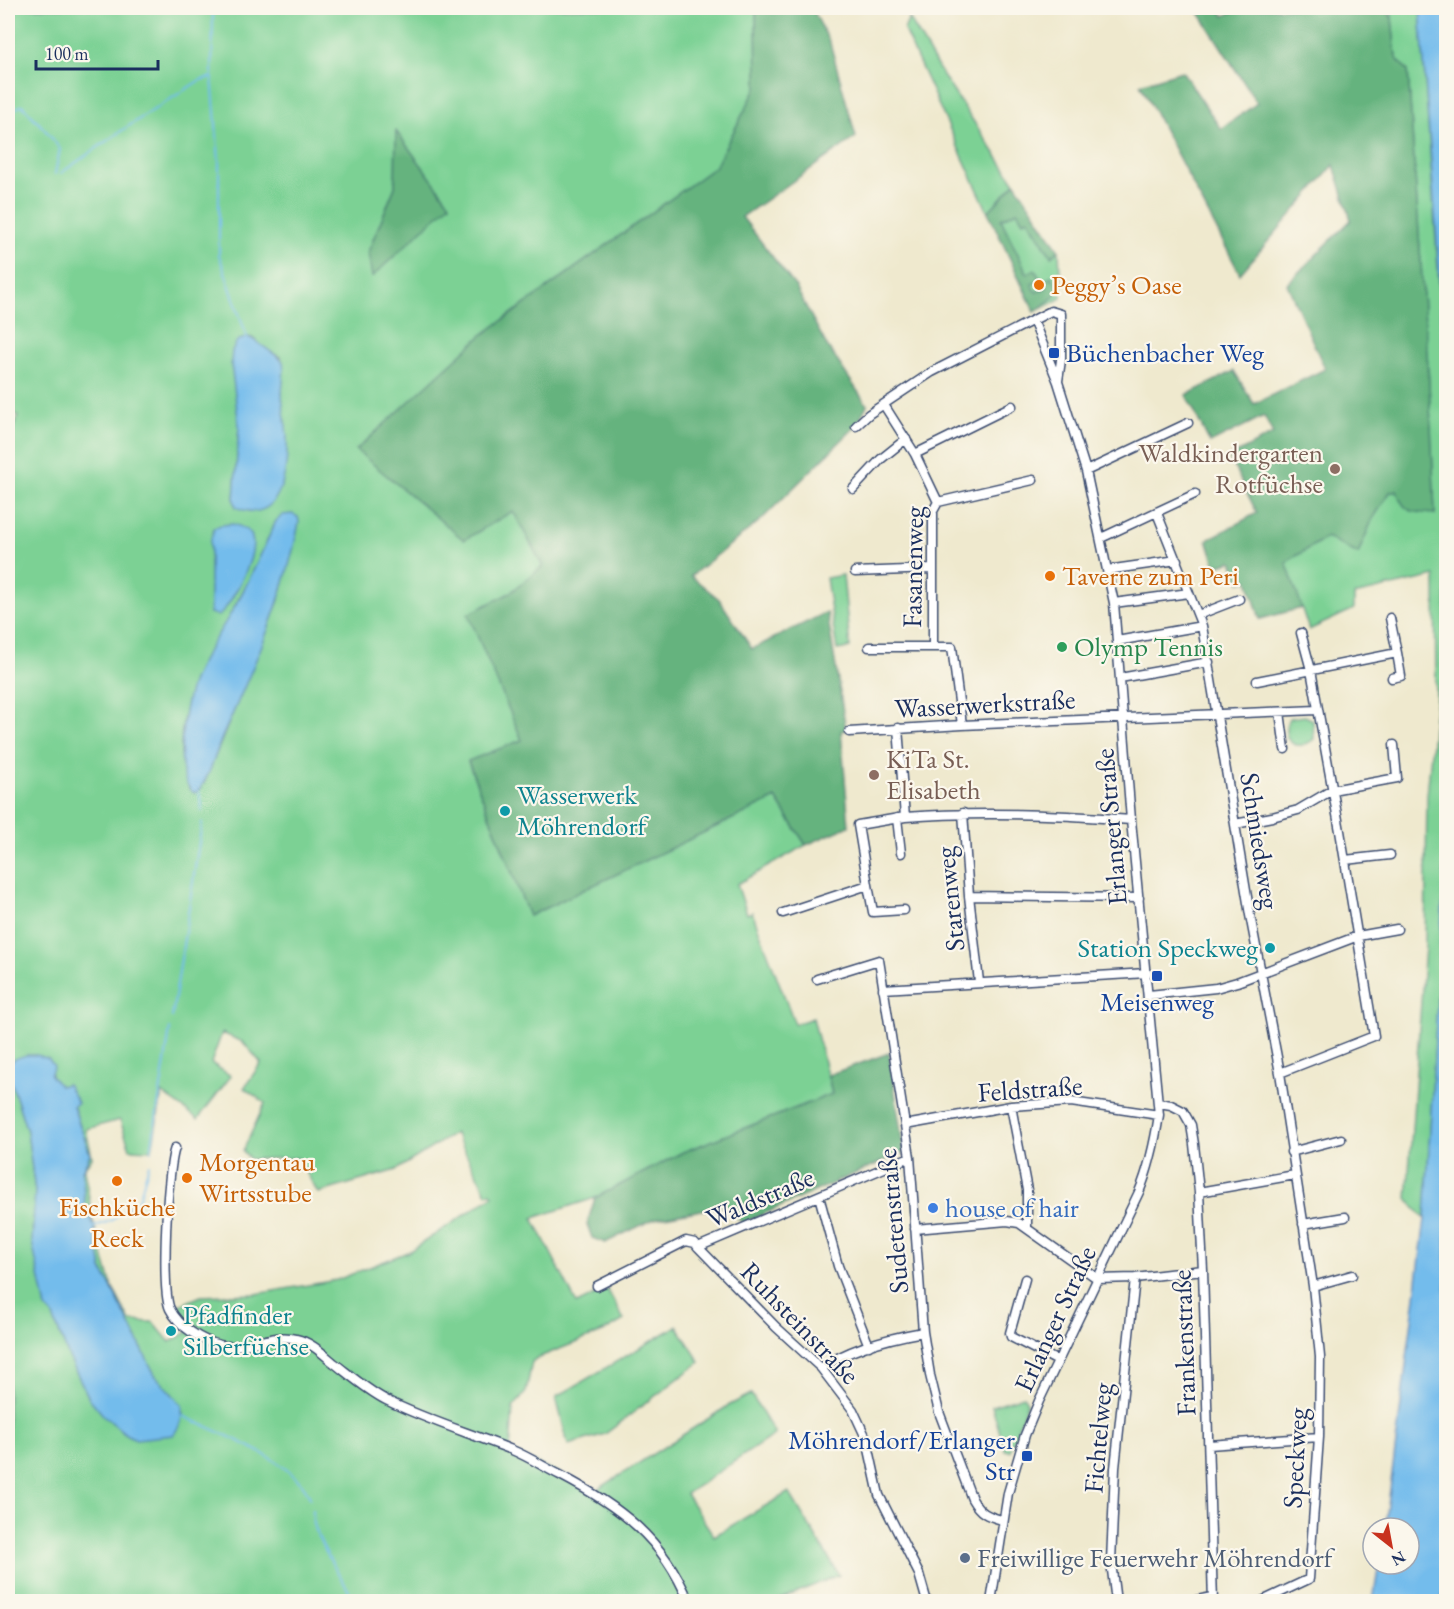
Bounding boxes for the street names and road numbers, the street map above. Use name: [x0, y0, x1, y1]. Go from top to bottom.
street label: Fasanenweg: [894, 506, 931, 628]
street label: Wasserwerkstraße: [894, 681, 1076, 726]
street label: Erlanger Straße: [1086, 747, 1135, 907]
street label: Schmiedsweg: [1232, 770, 1289, 912]
street label: Starenweg: [927, 845, 972, 953]
street label: Feldstraße: [976, 1067, 1083, 1110]
street label: Sudetenstraße: [869, 1147, 916, 1295]
street label: Waldstraße: [700, 1159, 819, 1236]
street label: Erlanger Straße: [1005, 1240, 1104, 1398]
street label: Ruhsteinstraße: [733, 1254, 868, 1391]
street label: Frankenstraße: [1163, 1269, 1204, 1417]
street label: Fichtelweg: [1075, 1381, 1120, 1495]
street label: Speckweg: [1274, 1407, 1315, 1509]

